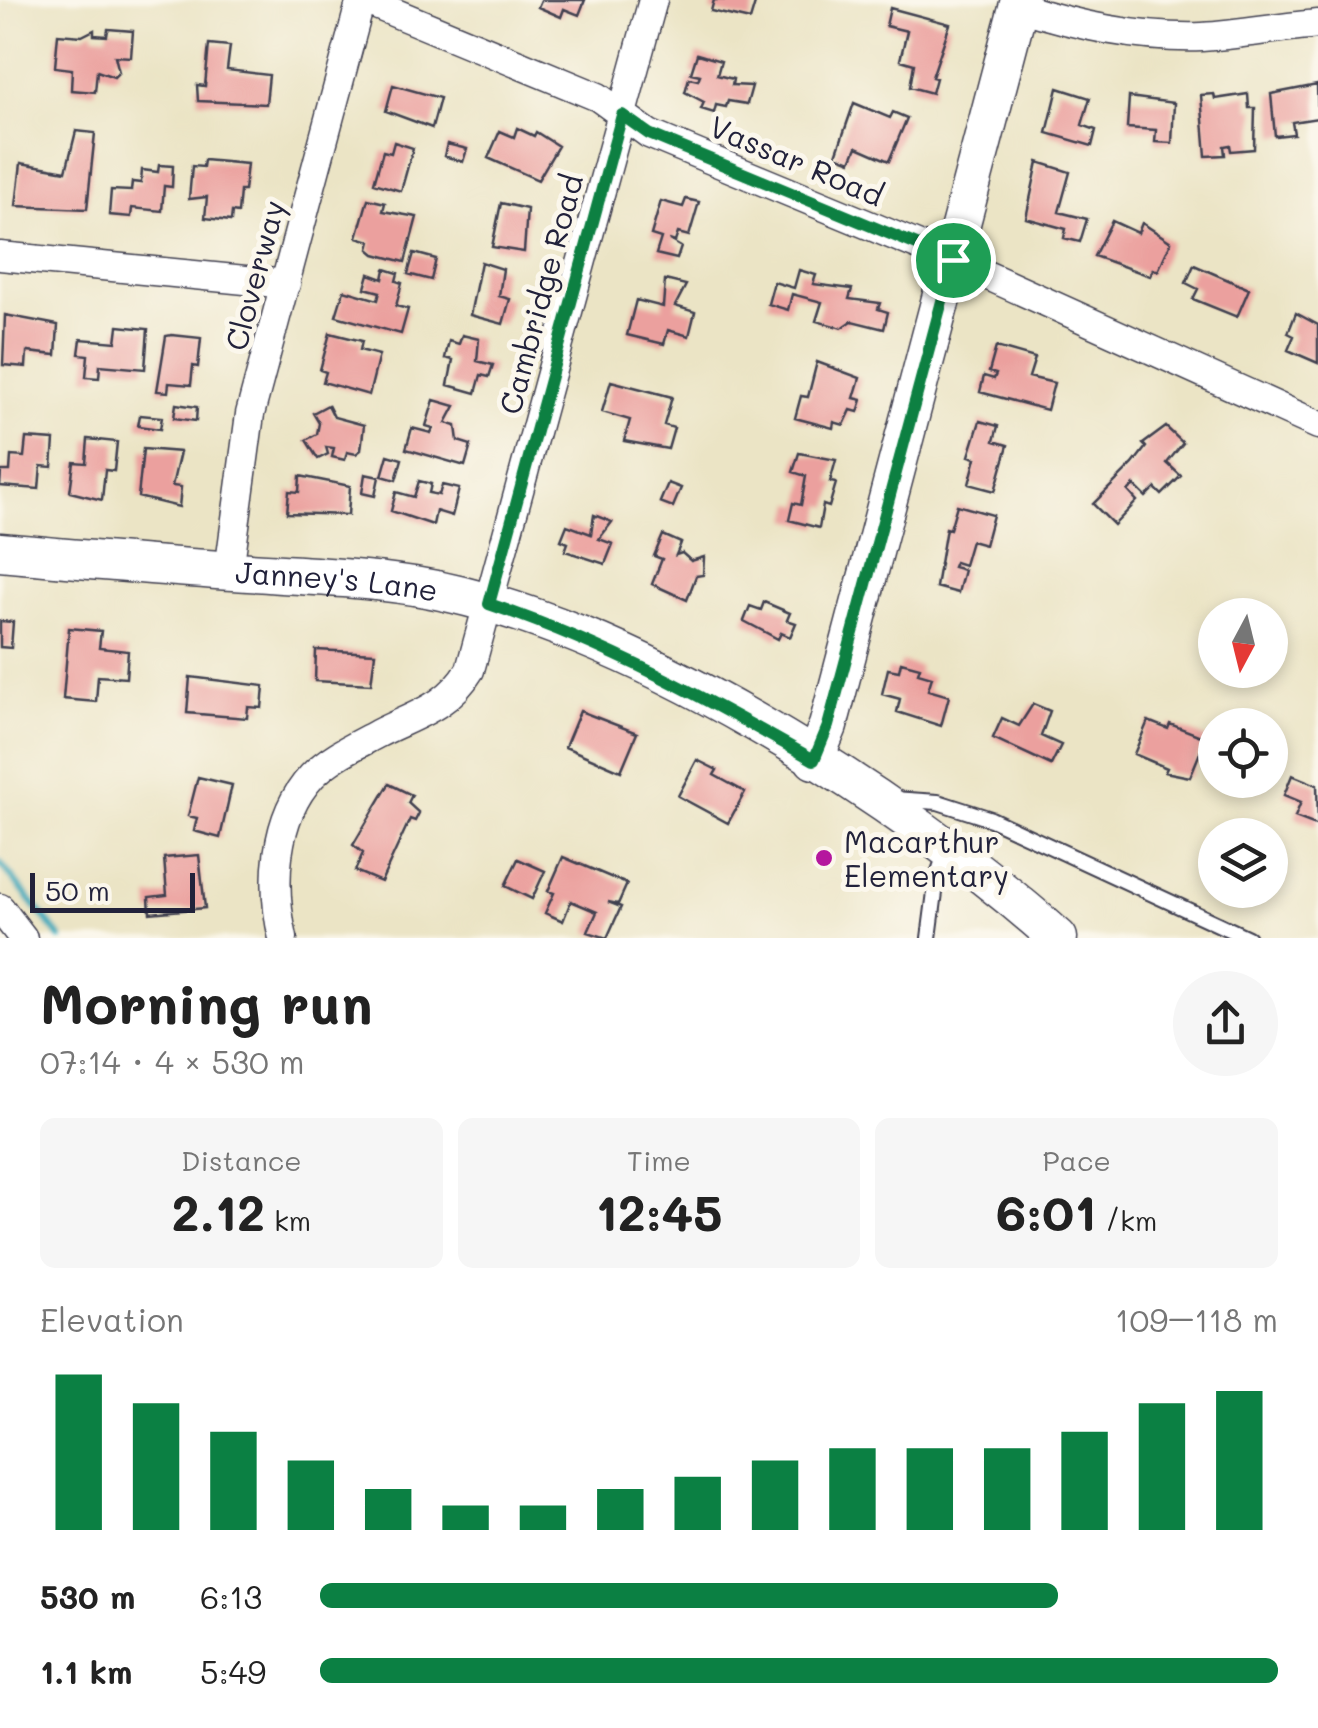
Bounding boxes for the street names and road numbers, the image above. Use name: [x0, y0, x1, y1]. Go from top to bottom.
street label: Vassar Road: [704, 105, 890, 215]
street label: Cambridge Road: [489, 170, 591, 418]
street label: Cloverway: [215, 196, 293, 354]
street label: Janney's Lane: [234, 551, 441, 610]

